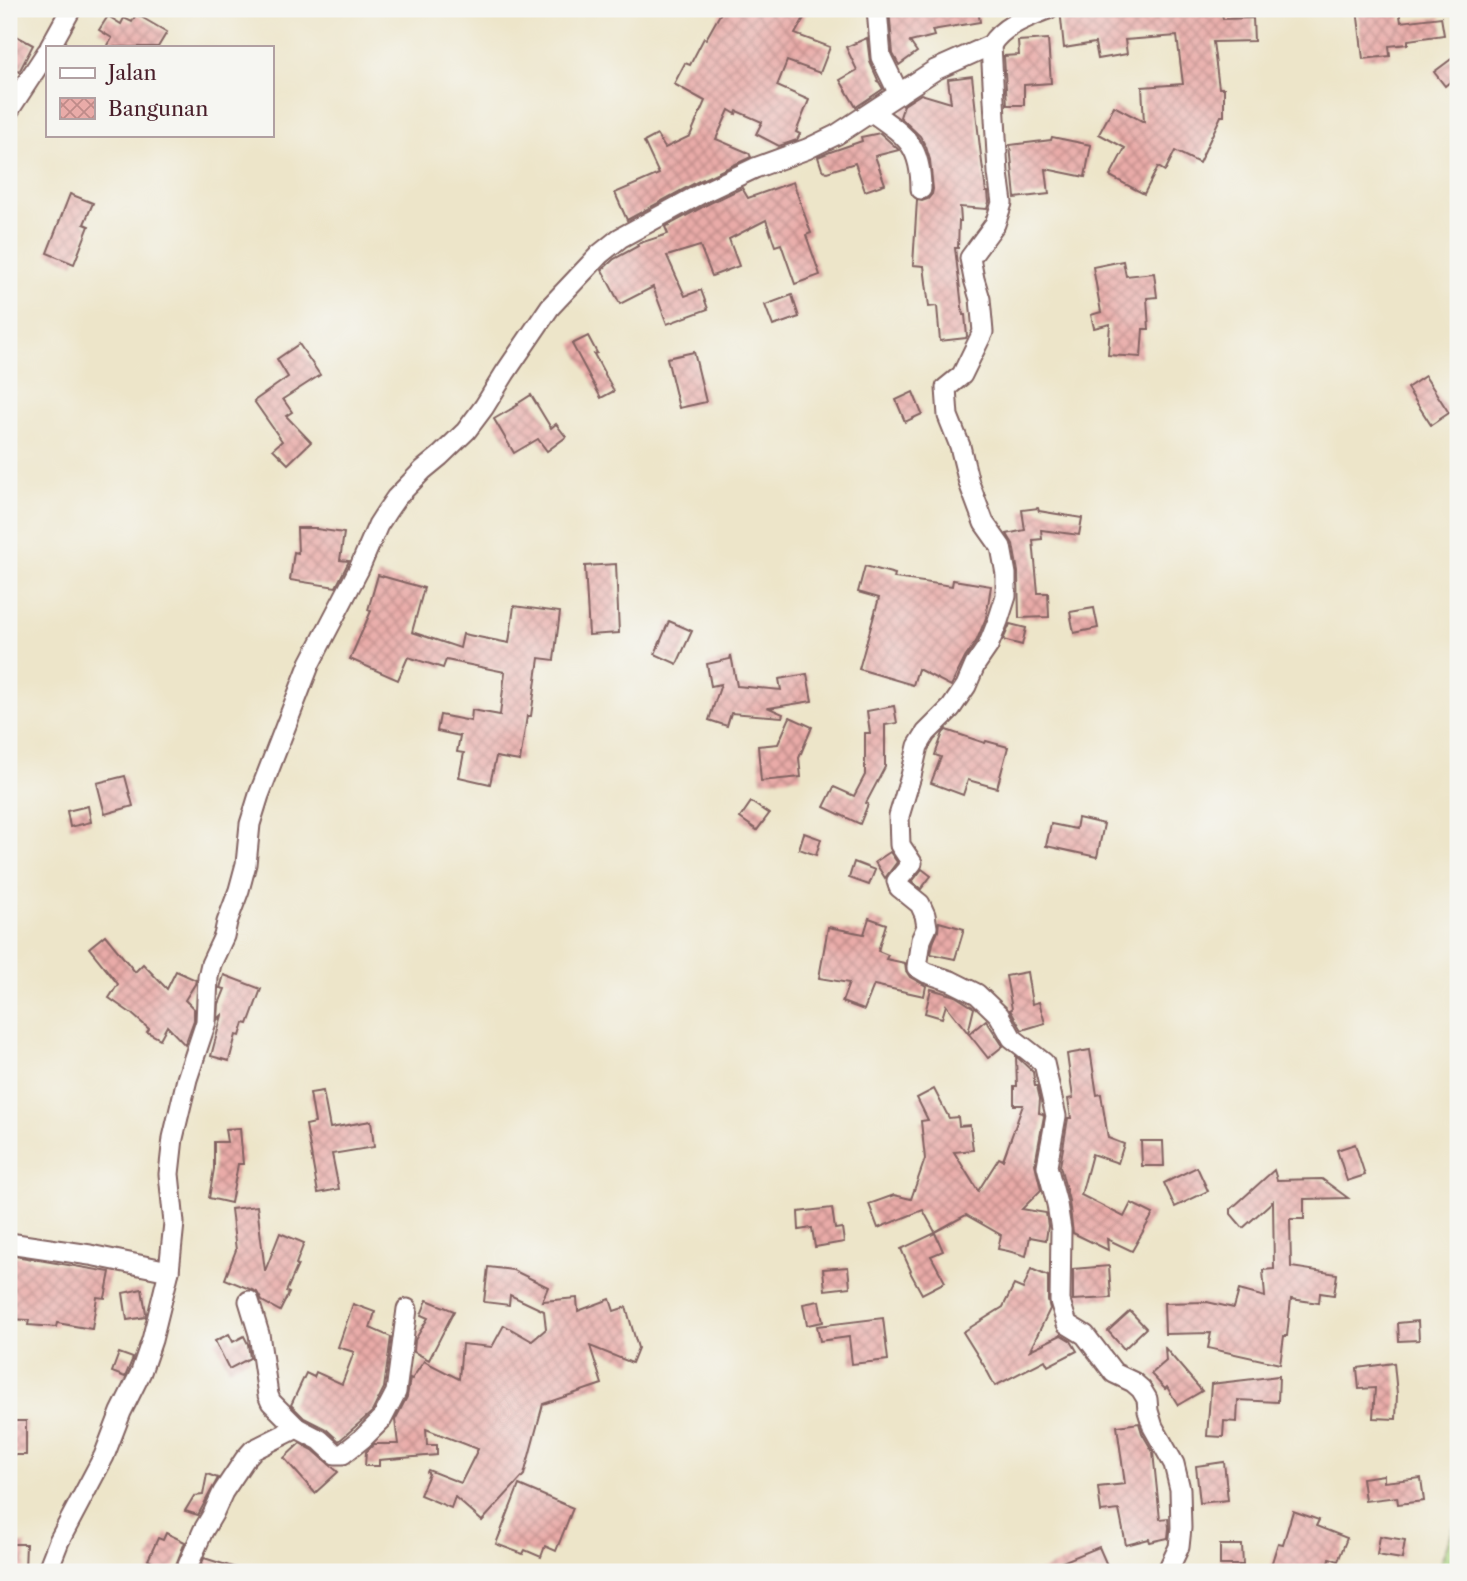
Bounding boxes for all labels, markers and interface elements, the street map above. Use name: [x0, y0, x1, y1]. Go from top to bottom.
legend: [46, 46, 273, 136]
text: Jalan: [105, 60, 157, 85]
text: Bangunan: [108, 96, 208, 121]

